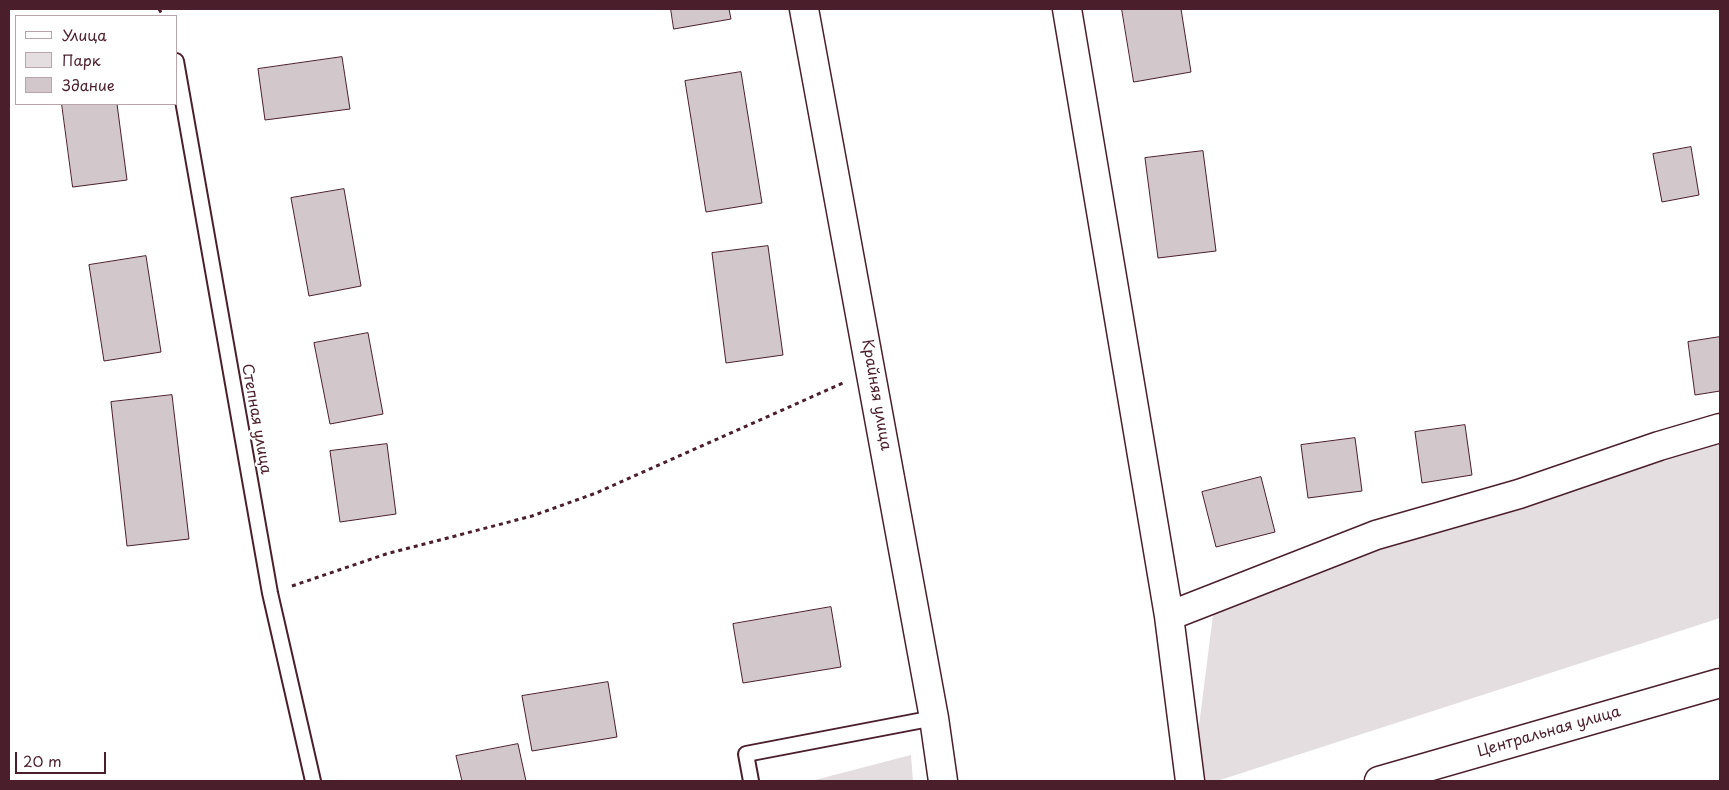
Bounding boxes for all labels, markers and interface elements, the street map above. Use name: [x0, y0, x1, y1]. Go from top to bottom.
legend: [15, 15, 178, 105]
text: Улица: [62, 23, 107, 46]
text: Парк: [62, 48, 101, 71]
text: Здание: [62, 73, 115, 96]
street label: Крайняя улица: [857, 338, 895, 452]
street label: Степная улица: [237, 362, 275, 476]
street label: Центральная улица: [1475, 703, 1623, 761]
scale bar: [18, 742, 109, 774]
text: 20 m: [23, 749, 62, 772]

